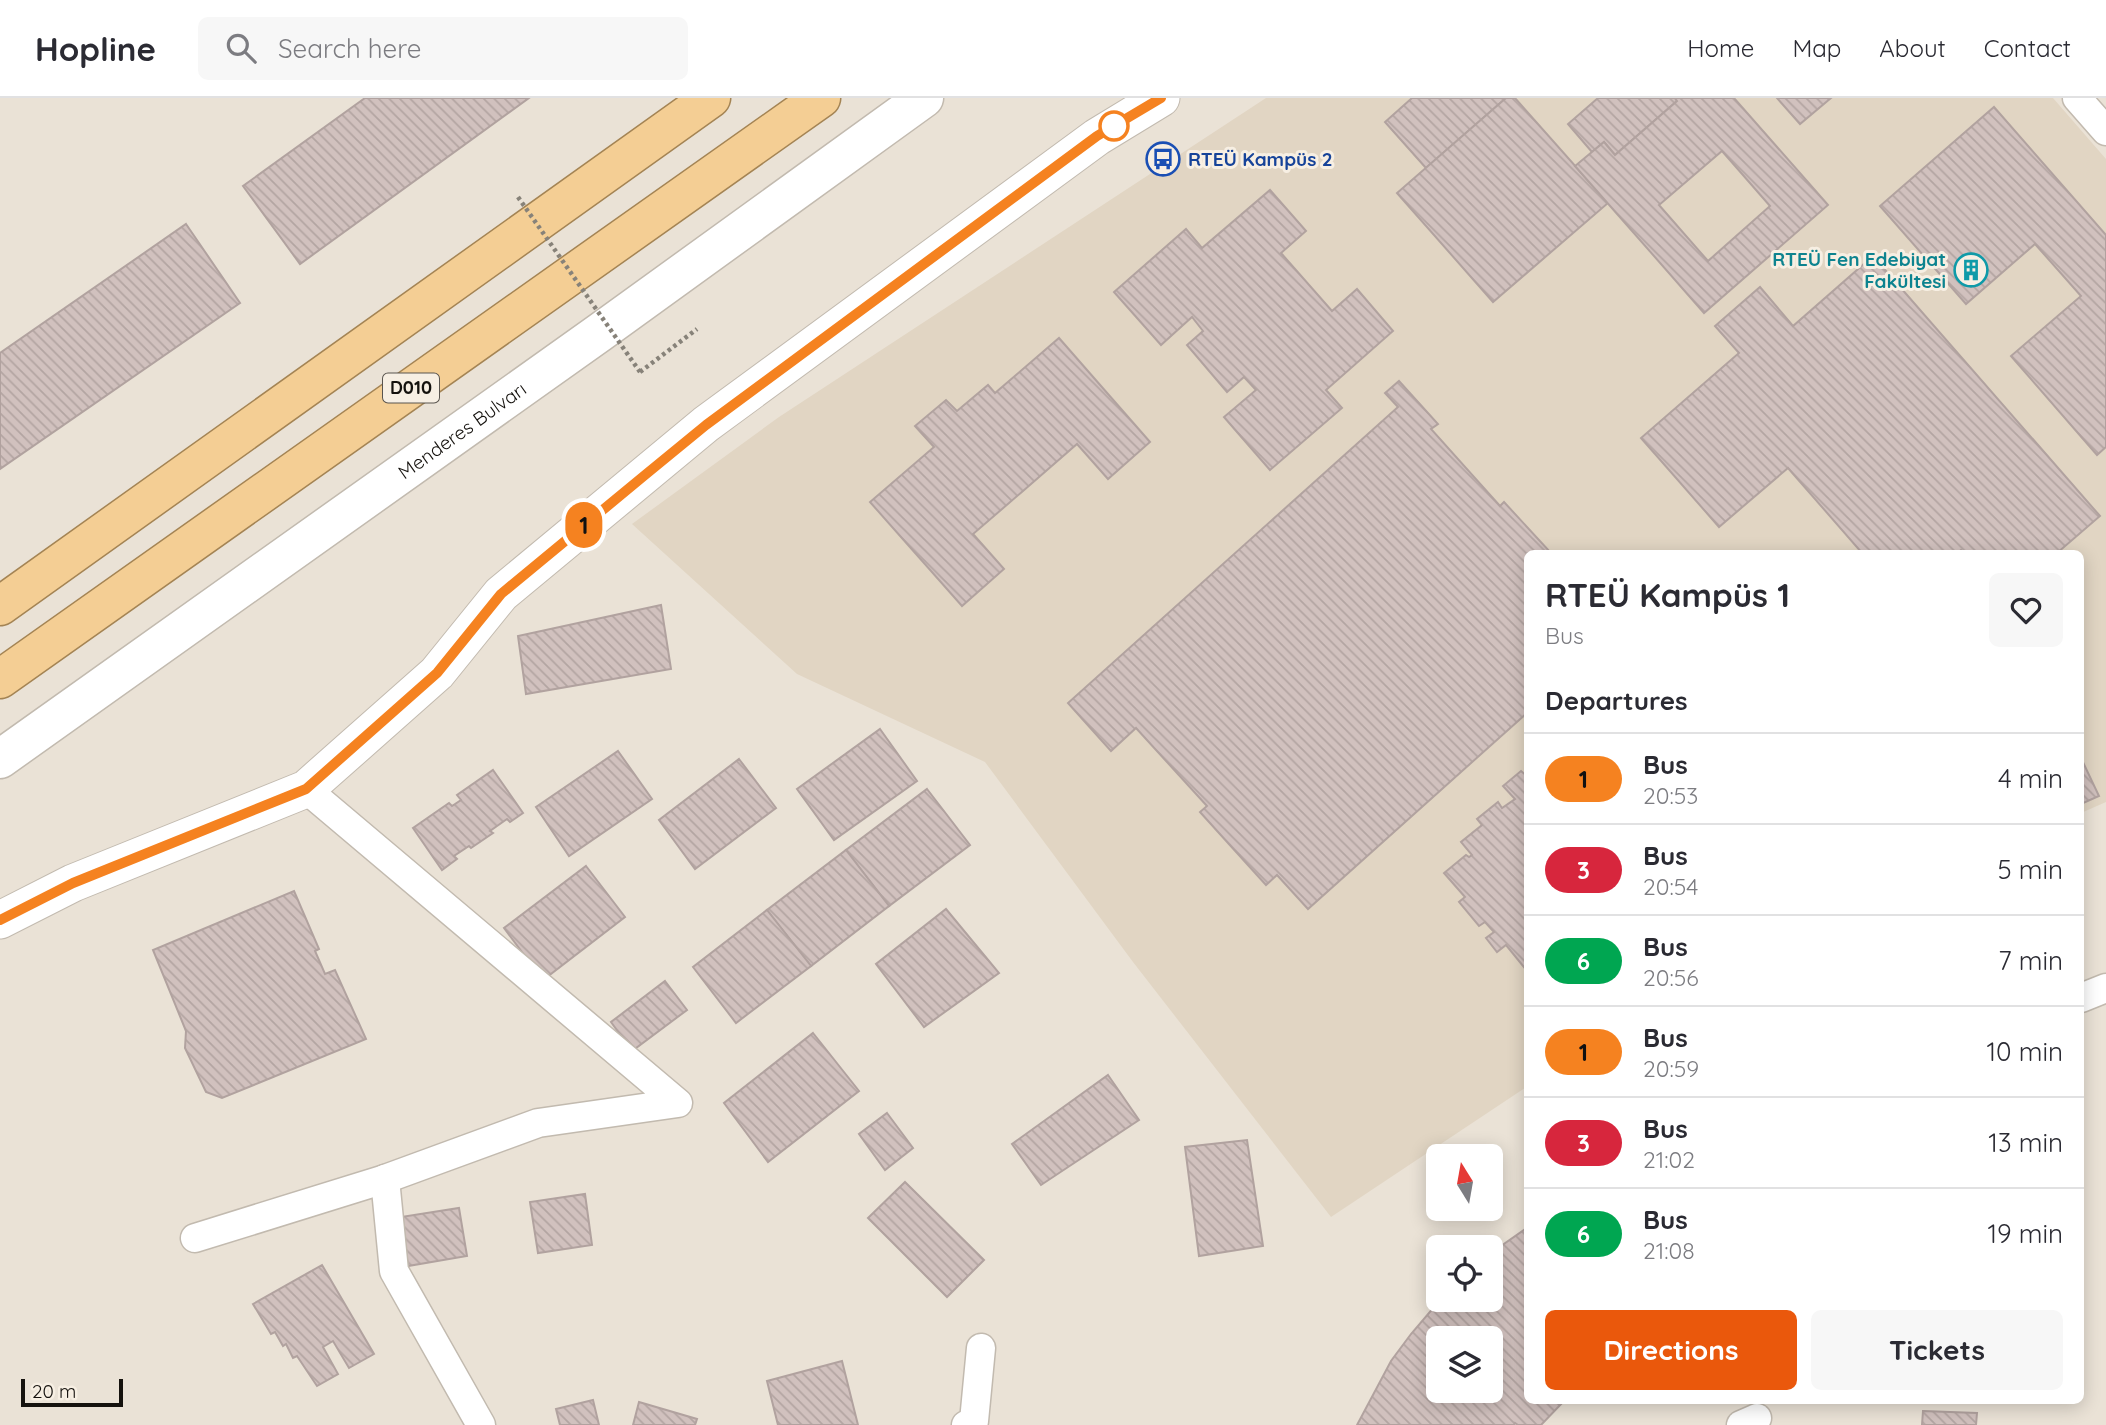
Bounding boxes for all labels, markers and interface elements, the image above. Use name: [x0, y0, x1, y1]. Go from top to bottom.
search box: [198, 17, 688, 80]
text: Hopline: [35, 28, 156, 69]
icon: search: [222, 29, 260, 67]
text: Search here: [278, 32, 421, 65]
text: Home: [1687, 33, 1754, 63]
text: Map: [1792, 33, 1841, 63]
text: About: [1879, 33, 1946, 63]
text: Contact: [1984, 33, 2071, 63]
unlabelled marker: [1099, 111, 1129, 141]
bus stop icon: RTEÜ Kampüs 2: [1144, 140, 1182, 178]
place label: RTEÜ Kampüs 2: [1188, 147, 1333, 171]
place label: RTEÜ Fen Edebiyat Fakültesi: [1772, 247, 1946, 293]
building icon: RTEÜ Fen Edebiyat Fakültesi: [1952, 251, 1990, 289]
road number: D010: [383, 374, 439, 402]
street label: Menderes Bulvarı: [393, 377, 531, 484]
line badge: 1: [561, 502, 607, 548]
text: 1: [579, 510, 589, 540]
button: heart: [1989, 573, 2063, 647]
text: RTEÜ Kampüs 1: [1545, 574, 1790, 615]
text: Bus: [1545, 621, 1584, 650]
text: Departures: [1545, 684, 1688, 717]
text: Bus: [1643, 748, 1688, 781]
text: 4 min: [1998, 762, 2063, 795]
text: 1: [1579, 764, 1588, 794]
text: 20:53: [1643, 781, 1698, 810]
text: Bus: [1643, 839, 1688, 872]
text: 5 min: [1997, 853, 2063, 886]
text: 3: [1577, 855, 1590, 885]
text: 20:54: [1643, 872, 1698, 901]
text: Bus: [1643, 930, 1688, 963]
text: 7 min: [1998, 944, 2063, 977]
text: 6: [1577, 946, 1590, 976]
text: 20:56: [1643, 963, 1699, 992]
text: Bus: [1643, 1021, 1688, 1054]
text: 10 min: [1987, 1035, 2063, 1068]
text: 1: [1579, 1037, 1588, 1067]
text: 20:59: [1643, 1054, 1699, 1083]
text: Bus: [1643, 1112, 1688, 1145]
text: 13 min: [1988, 1126, 2063, 1159]
text: 3: [1577, 1128, 1590, 1158]
north arrow: [1426, 1144, 1503, 1222]
map controls: [1426, 1144, 1503, 1403]
text: 21:02: [1643, 1145, 1695, 1174]
text: Bus: [1643, 1203, 1688, 1236]
text: 19 min: [1987, 1217, 2063, 1250]
text: 6: [1577, 1219, 1590, 1249]
button: locate: [1426, 1235, 1503, 1312]
text: 21:08: [1643, 1236, 1695, 1265]
button: Directions: [1545, 1310, 1797, 1390]
button: Tickets: [1811, 1310, 2063, 1390]
button: layers: [1426, 1326, 1503, 1403]
scale bar: [21, 1376, 122, 1408]
text: 20 m: [32, 1379, 76, 1403]

